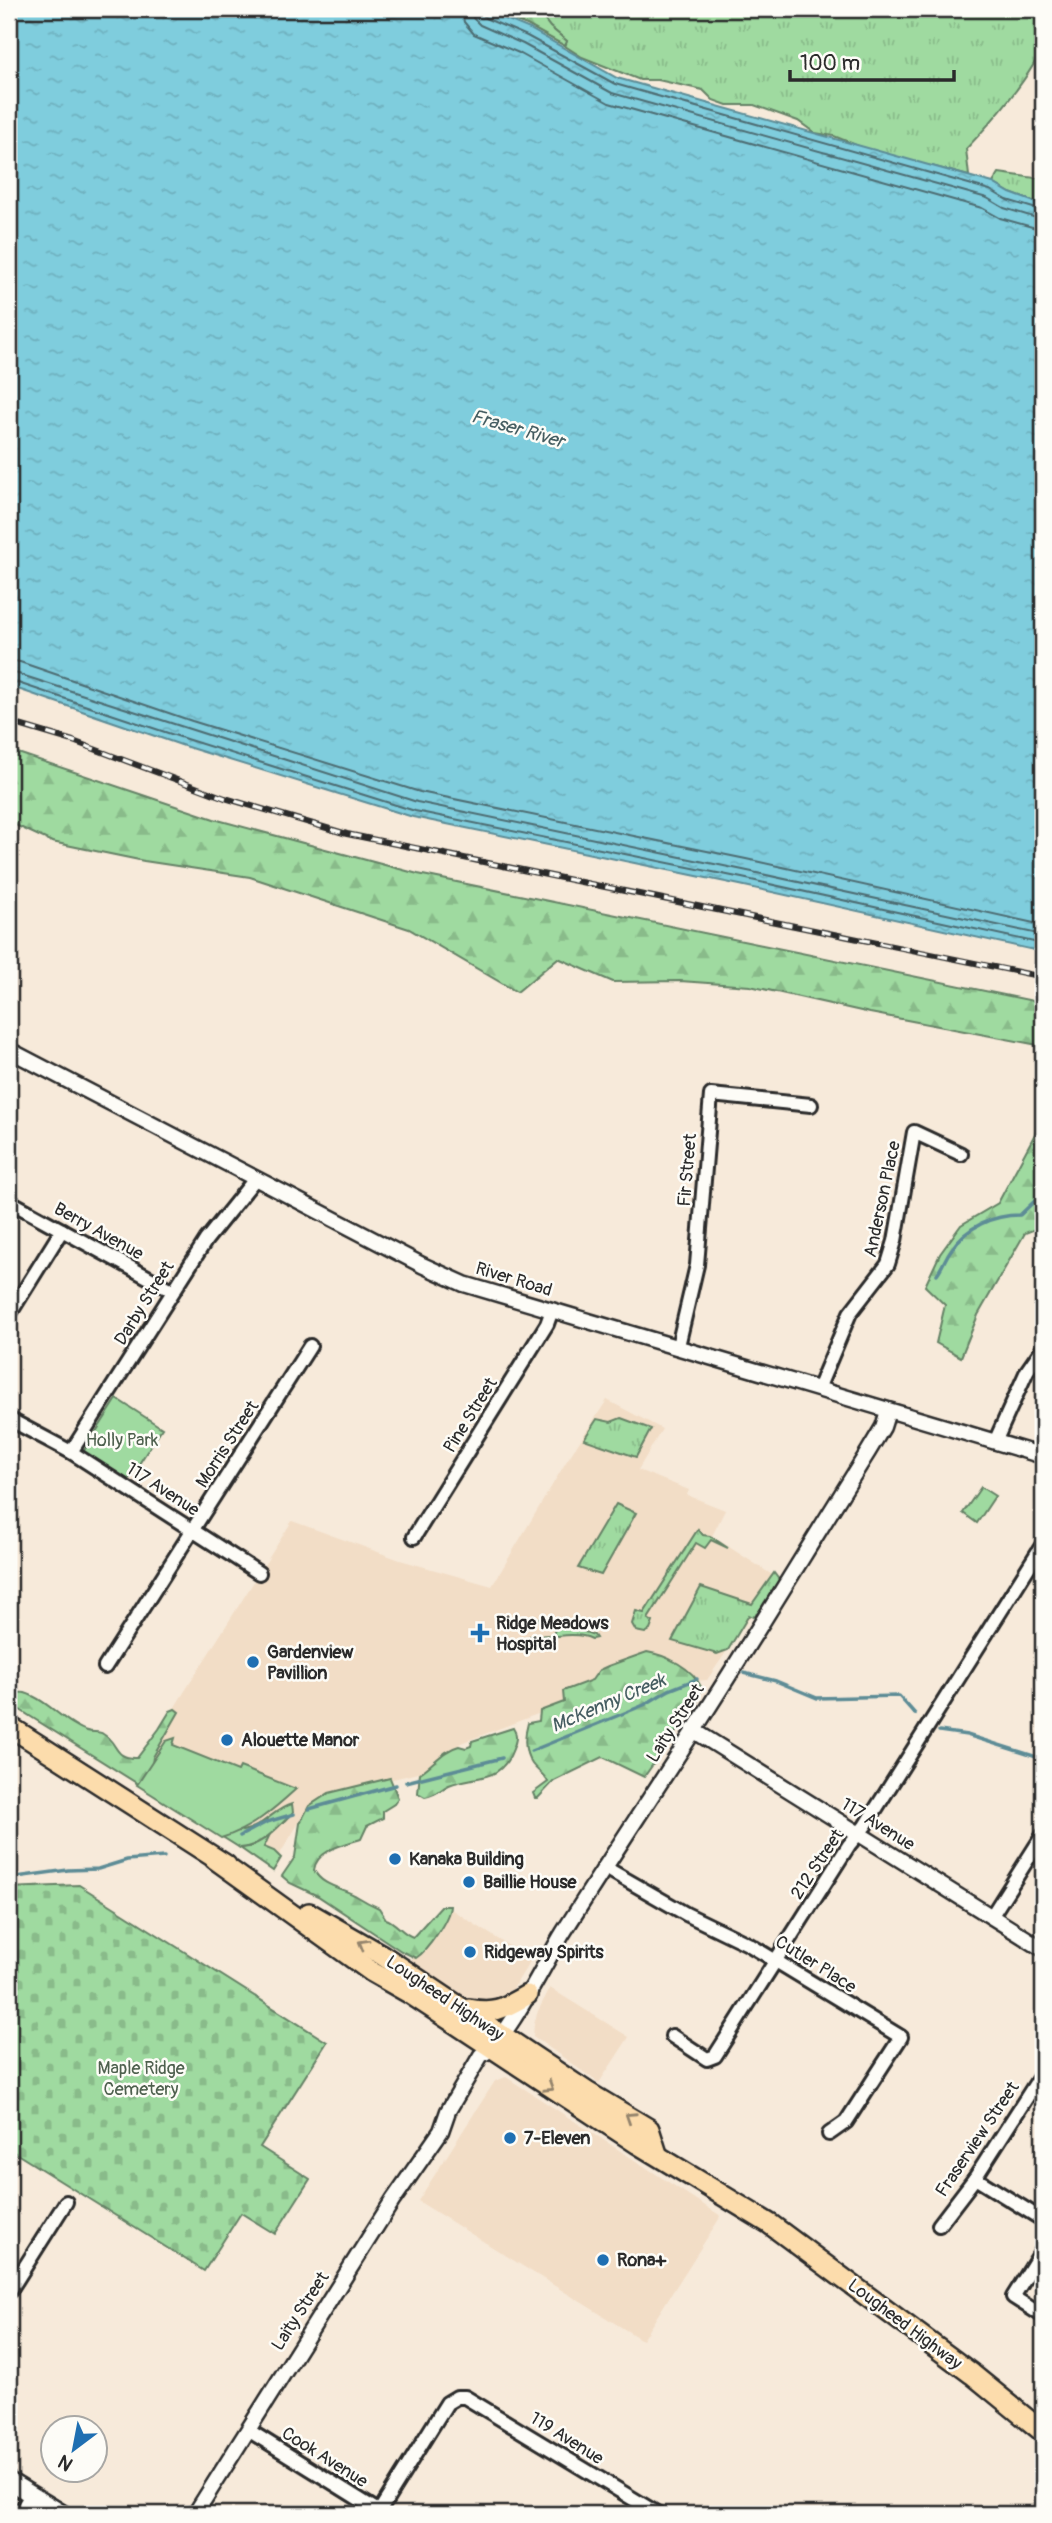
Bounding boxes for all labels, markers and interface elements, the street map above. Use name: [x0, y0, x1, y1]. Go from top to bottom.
scale bar: [790, 38, 954, 82]
text: 100 m: [800, 50, 860, 77]
water label: Fraser River: [469, 404, 569, 454]
street label: Fir Street: [673, 1132, 702, 1208]
street label: Anderson Place: [859, 1139, 906, 1259]
street label: Berry Avenue: [50, 1197, 148, 1266]
street label: Darby Street: [109, 1256, 180, 1350]
street label: River Road: [473, 1257, 555, 1302]
street label: Pine Street: [438, 1373, 503, 1457]
street label: Morris Street: [191, 1396, 265, 1492]
park label: Holly Park: [86, 1429, 159, 1452]
street label: 117 Avenue: [122, 1457, 204, 1522]
place label: Ridge Meadows Hospital: [496, 1612, 609, 1656]
marker: Ridge Meadows Hospital: [470, 1623, 490, 1643]
place label: Gardenview Pavillion: [267, 1641, 354, 1685]
marker: Gardenview Pavillion: [245, 1654, 261, 1670]
water label: McKenny Creek: [548, 1667, 671, 1738]
street label: Laity Street: [641, 1679, 710, 1767]
place label: Alouette Manor: [241, 1729, 360, 1752]
marker: Alouette Manor: [219, 1732, 235, 1748]
street label: 117 Avenue: [837, 1793, 919, 1856]
street label: 212 Street: [786, 1824, 850, 1904]
place label: Kanaka Building: [409, 1848, 524, 1871]
marker: Kanaka Building: [387, 1851, 403, 1867]
place label: Baillie House: [483, 1871, 577, 1894]
marker: Baillie House: [461, 1874, 477, 1890]
street label: Cutler Place: [771, 1930, 861, 1998]
one-way arrow: [357, 1939, 370, 1952]
place label: Ridgeway Spirits: [484, 1941, 604, 1964]
marker: Ridgeway Spirits: [462, 1944, 478, 1960]
street label: Lougheed Highway: [381, 1950, 508, 2047]
park label: Maple Ridge Cemetery: [97, 2057, 185, 2101]
street label: Fraserview Street: [930, 2077, 1025, 2201]
one-way arrow: [541, 2078, 554, 2091]
one-way arrow: [625, 2112, 638, 2125]
place label: 7-Eleven: [524, 2127, 591, 2150]
marker: 7-Eleven: [502, 2130, 518, 2146]
place label: Rona+: [617, 2249, 667, 2272]
marker: Rona+: [595, 2252, 611, 2268]
street label: Laity Street: [266, 2267, 335, 2355]
street label: Lougheed Highway: [843, 2274, 967, 2375]
street label: 119 Avenue: [526, 2407, 608, 2470]
north arrow: [38, 2414, 108, 2484]
street label: Cook Avenue: [277, 2422, 372, 2493]
text: N: [54, 2449, 77, 2476]

